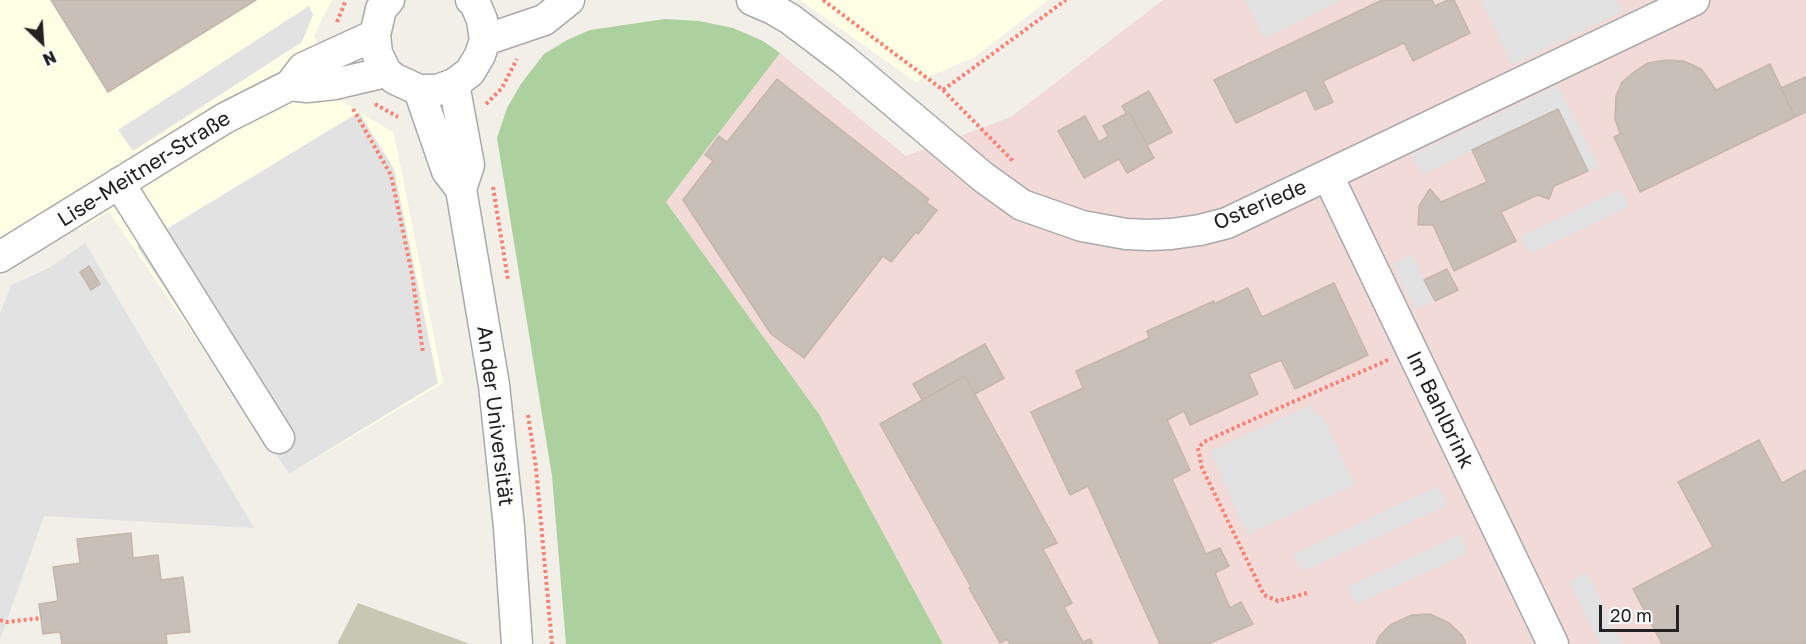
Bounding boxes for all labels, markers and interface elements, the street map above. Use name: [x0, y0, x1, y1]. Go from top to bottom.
north arrow: [12, 12, 72, 72]
text: N: [40, 47, 59, 70]
street label: Lise-Meitner-Straße: [53, 106, 235, 232]
street label: Osteriede: [1210, 174, 1310, 236]
street label: An der Universität: [471, 324, 519, 508]
street label: Im Bahlbrink: [1401, 347, 1479, 473]
scale bar: [1602, 593, 1682, 631]
text: 20 m: [1610, 604, 1652, 626]

